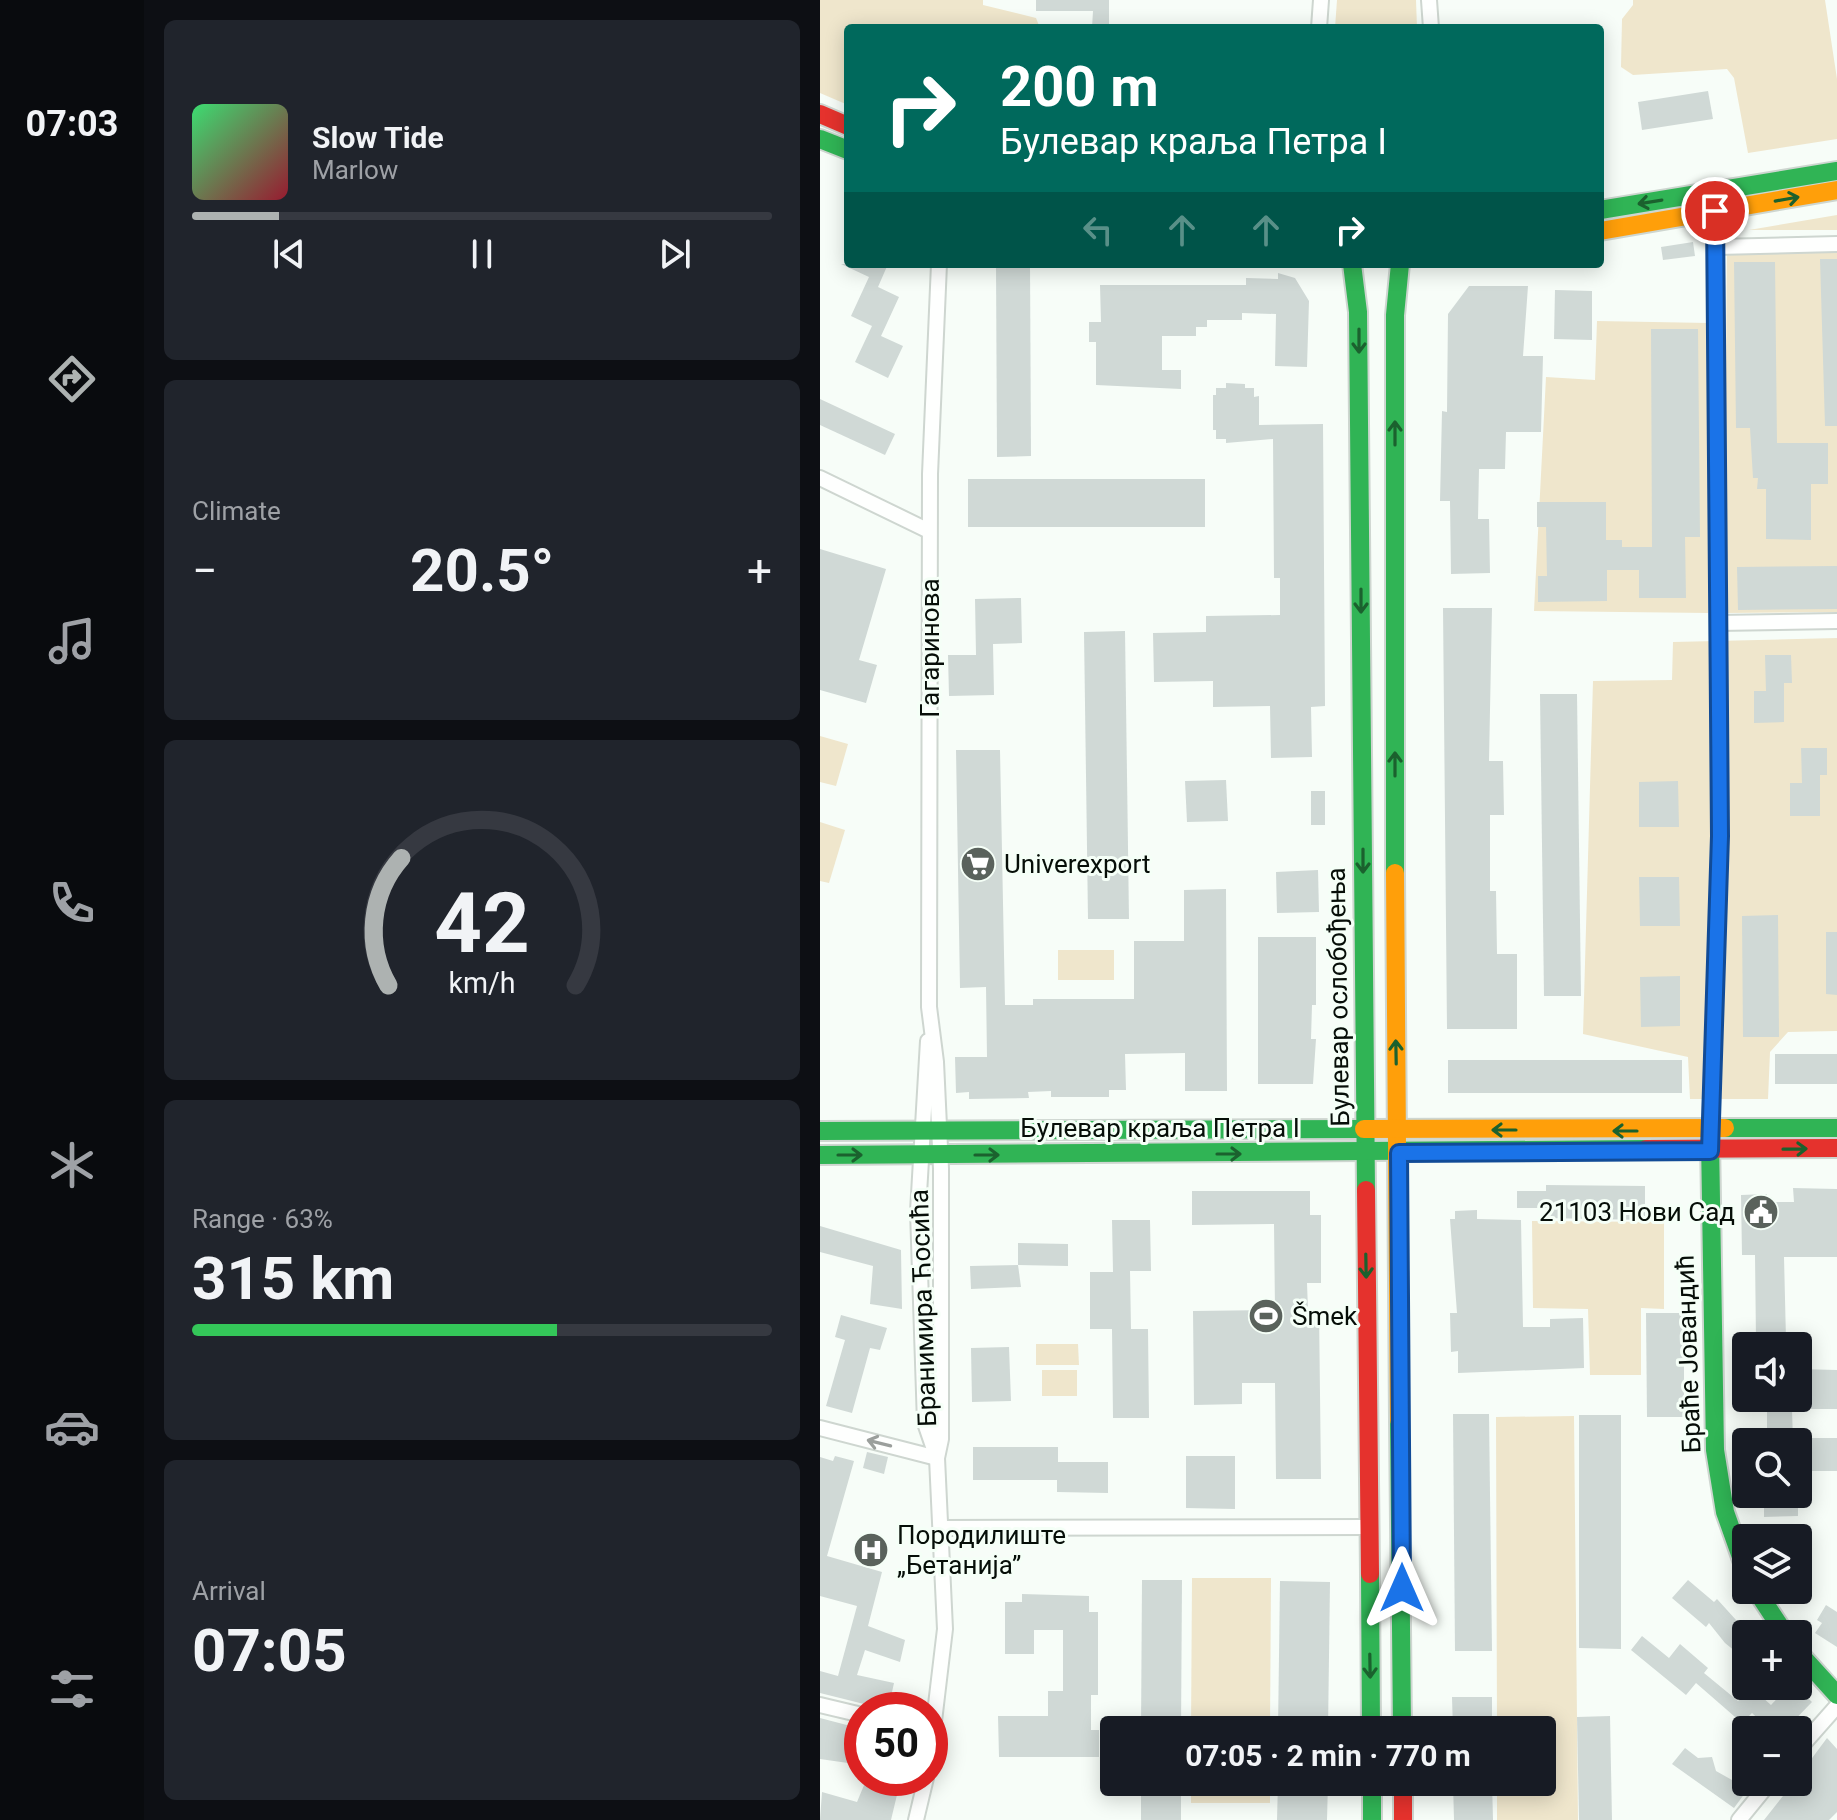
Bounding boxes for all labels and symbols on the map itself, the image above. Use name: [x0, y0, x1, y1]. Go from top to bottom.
pin: [1681, 177, 1749, 245]
one-way arrow: [1774, 191, 1799, 206]
one-way arrow: [1637, 196, 1663, 211]
one-way arrow: [1351, 327, 1367, 354]
one-way arrow: [1387, 420, 1403, 447]
street label: Гагаринова: [915, 578, 945, 718]
one-way arrow: [1353, 587, 1368, 614]
one-way arrow: [1387, 751, 1403, 778]
supermarket icon: Univerexport: [959, 845, 997, 883]
one-way arrow: [1355, 847, 1370, 874]
place label: Univerexport: [1004, 849, 1150, 879]
street label: Булевар ослобођења: [1321, 867, 1355, 1127]
one-way arrow: [1388, 1039, 1404, 1066]
street label: Булевар краља Петра I: [1020, 1113, 1300, 1143]
one-way arrow: [1491, 1122, 1518, 1138]
one-way arrow: [1612, 1123, 1639, 1138]
one-way arrow: [1781, 1141, 1808, 1157]
one-way arrow: [1215, 1146, 1242, 1162]
one-way arrow: [973, 1147, 1000, 1163]
one-way arrow: [836, 1148, 863, 1163]
street label: Бранимира Ћосића: [904, 1189, 942, 1427]
public building icon: 21103 Нови Сад: [1742, 1193, 1780, 1231]
place label: 21103 Нови Сад: [1539, 1197, 1735, 1227]
one-way arrow: [1358, 1252, 1374, 1279]
street label: Браће Јовандић: [1670, 1254, 1706, 1454]
sports icon: Šmek: [1247, 1297, 1285, 1335]
place label: Šmek: [1292, 1301, 1358, 1331]
one-way arrow: [866, 1435, 892, 1450]
place label: Породилиште „Бетанија”: [897, 1520, 1066, 1580]
hospital icon: Породилиште „Бетанија”: [852, 1531, 890, 1569]
position arrow: [1360, 1546, 1444, 1630]
one-way arrow: [1362, 1652, 1378, 1679]
speed limit sign: 50: [844, 1692, 948, 1796]

